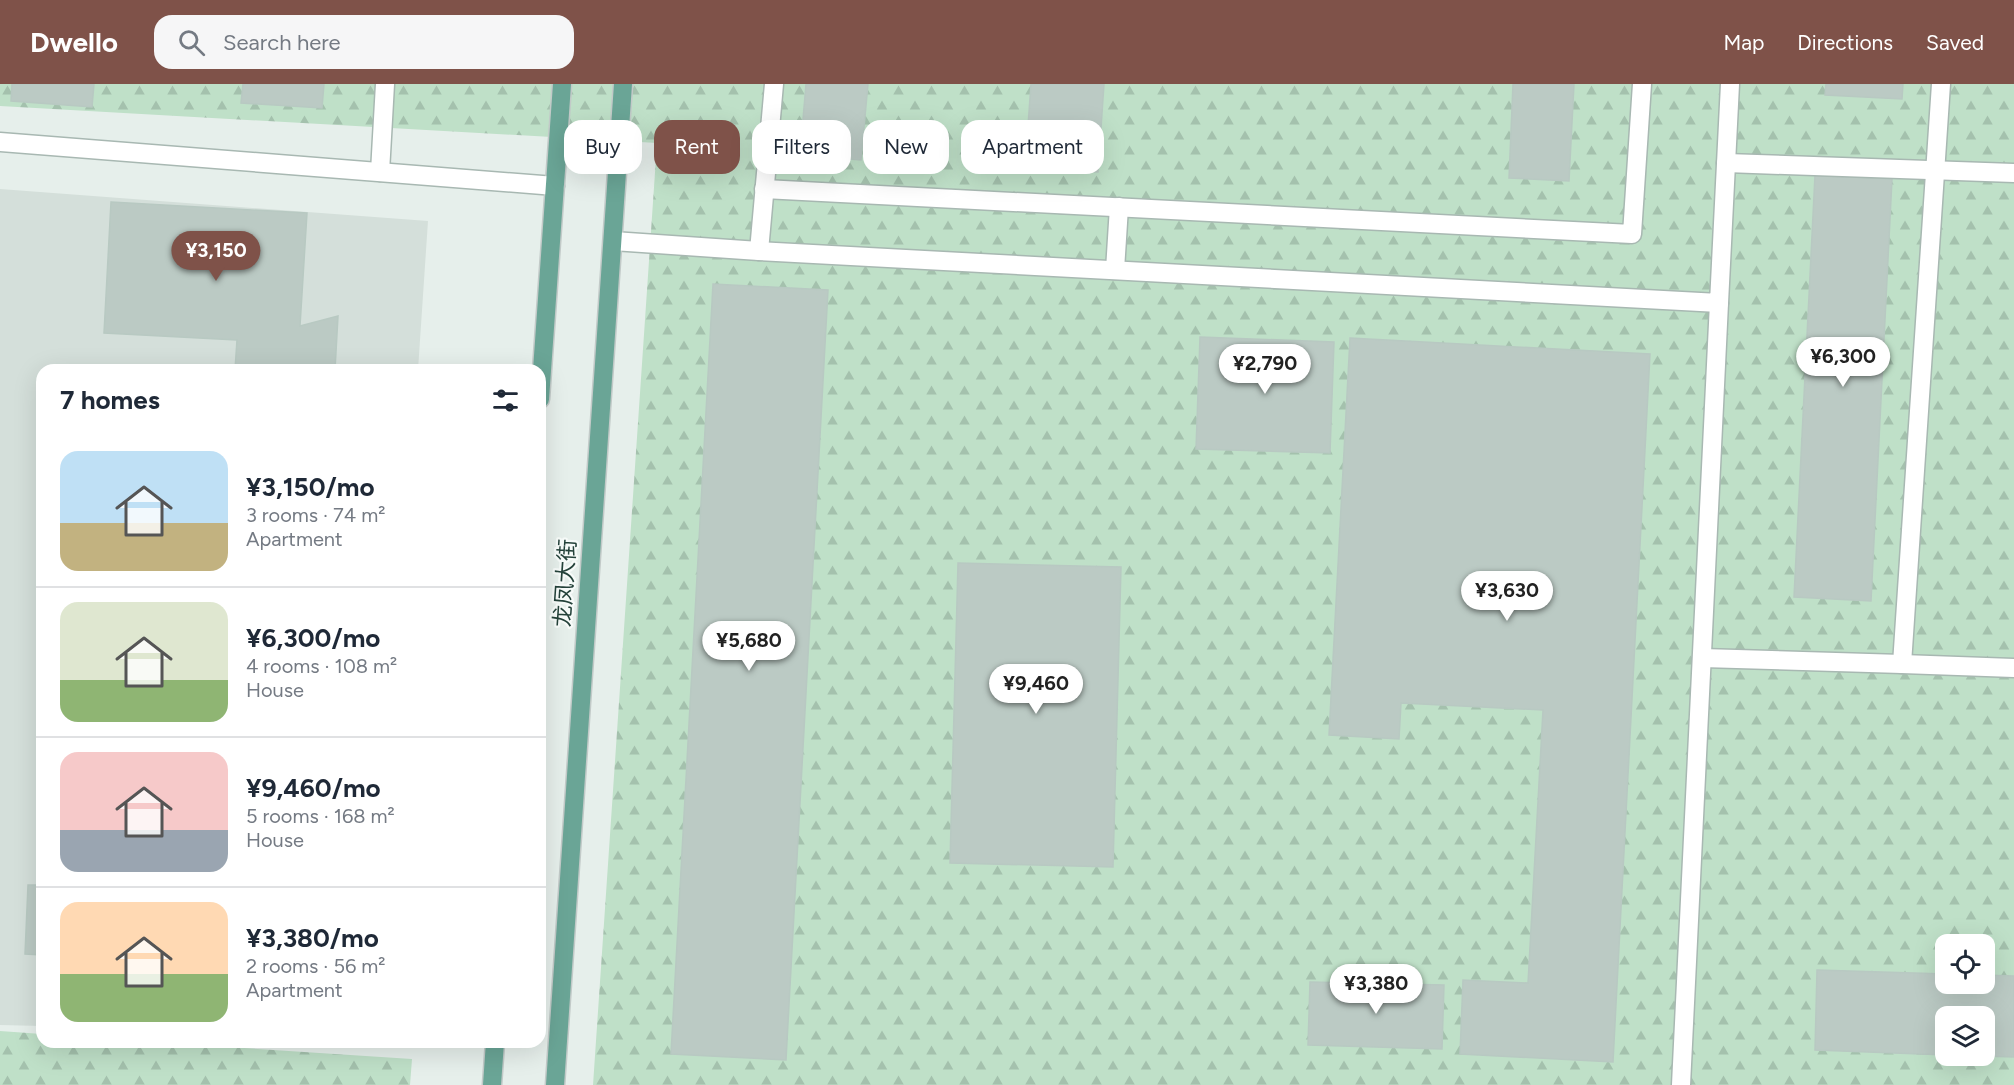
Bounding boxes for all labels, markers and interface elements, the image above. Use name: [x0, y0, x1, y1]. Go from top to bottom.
search box: [154, 15, 574, 69]
text: Dwello: [30, 25, 118, 59]
icon: search: [175, 26, 208, 59]
text: Search here: [223, 29, 341, 56]
text: Map: [1723, 30, 1764, 55]
text: Directions: [1797, 30, 1893, 55]
text: Saved: [1926, 30, 1984, 55]
chip: Buy: [564, 120, 642, 174]
chip: Rent: [654, 120, 740, 174]
chip: Filters: [752, 120, 851, 174]
chip: New: [863, 120, 949, 174]
chip: Apartment: [961, 120, 1104, 174]
pin: ¥3,150: [167, 231, 265, 282]
text: ¥3,150: [185, 238, 247, 262]
pin: ¥6,300: [1794, 337, 1892, 388]
pin: ¥2,790: [1216, 344, 1314, 395]
text: ¥6,300: [1810, 344, 1876, 368]
text: ¥2,790: [1233, 351, 1297, 375]
text: 7 homes: [60, 384, 160, 416]
icon: filters: [489, 384, 522, 417]
text: ¥3,150/mo: [246, 471, 375, 503]
icon: home: [108, 475, 180, 547]
text: 3 rooms · 74 m²: [246, 503, 385, 527]
text: Apartment: [246, 527, 343, 551]
street label: 龙凤大街: [548, 538, 582, 628]
pin: ¥3,630: [1458, 571, 1556, 622]
text: ¥3,630: [1475, 578, 1539, 602]
pin: ¥5,680: [700, 621, 798, 672]
text: ¥6,300/mo: [246, 622, 380, 654]
icon: home: [108, 626, 180, 698]
text: ¥5,680: [716, 628, 782, 652]
text: 4 rooms · 108 m²: [246, 654, 397, 678]
pin: ¥9,460: [987, 664, 1085, 715]
text: ¥9,460: [1003, 671, 1069, 695]
text: House: [246, 678, 304, 702]
text: ¥9,460/mo: [246, 772, 381, 804]
icon: home: [108, 776, 180, 848]
text: 5 rooms · 168 m²: [246, 804, 395, 828]
text: House: [246, 828, 304, 852]
text: ¥3,380/mo: [246, 922, 379, 954]
icon: home: [108, 926, 180, 998]
map controls: [1935, 934, 1995, 1066]
button: locate: [1935, 934, 1995, 994]
text: 2 rooms · 56 m²: [246, 954, 385, 978]
pin: ¥3,380: [1327, 964, 1425, 1015]
text: ¥3,380: [1344, 971, 1408, 995]
text: Apartment: [246, 978, 343, 1002]
button: layers: [1935, 1006, 1995, 1066]

